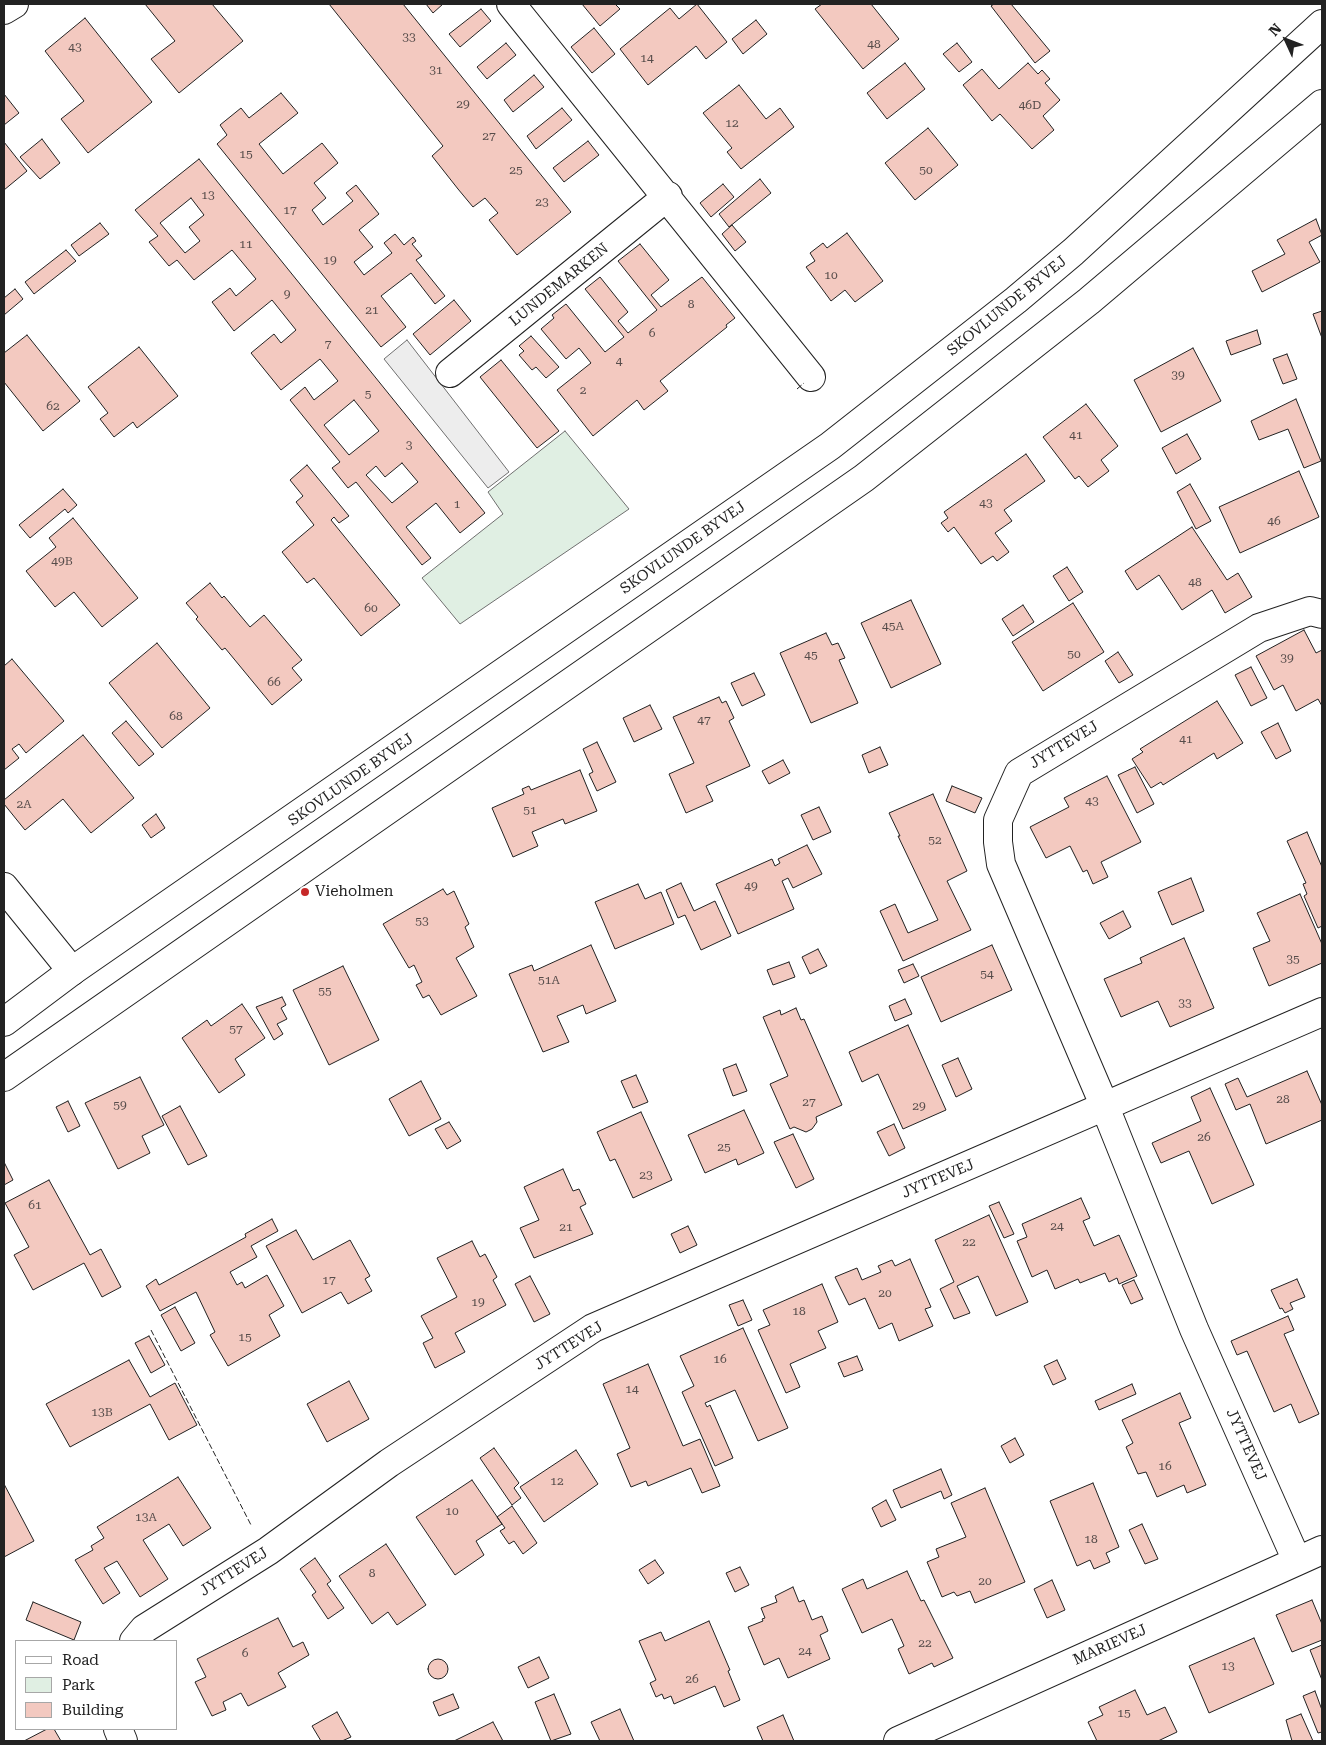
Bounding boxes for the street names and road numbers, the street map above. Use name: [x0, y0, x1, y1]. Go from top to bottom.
street label: LUNDEMARKEN: [506, 240, 612, 330]
street label: SKOVLUNDE BYVEJ: [944, 252, 1070, 360]
street label: SKOVLUNDE BYVEJ: [617, 498, 749, 598]
street label: JYTTEVEJ: [1026, 717, 1102, 773]
street label: SKOVLUNDE BYVEJ: [285, 730, 417, 830]
street label: JYTTEVEJ: [899, 1156, 977, 1202]
street label: JYTTEVEJ: [531, 1318, 607, 1374]
street label: JYTTEVEJ: [1222, 1406, 1270, 1484]
street label: JYTTEVEJ: [196, 1544, 272, 1600]
street label: MARIEVEJ: [1070, 1621, 1150, 1669]

